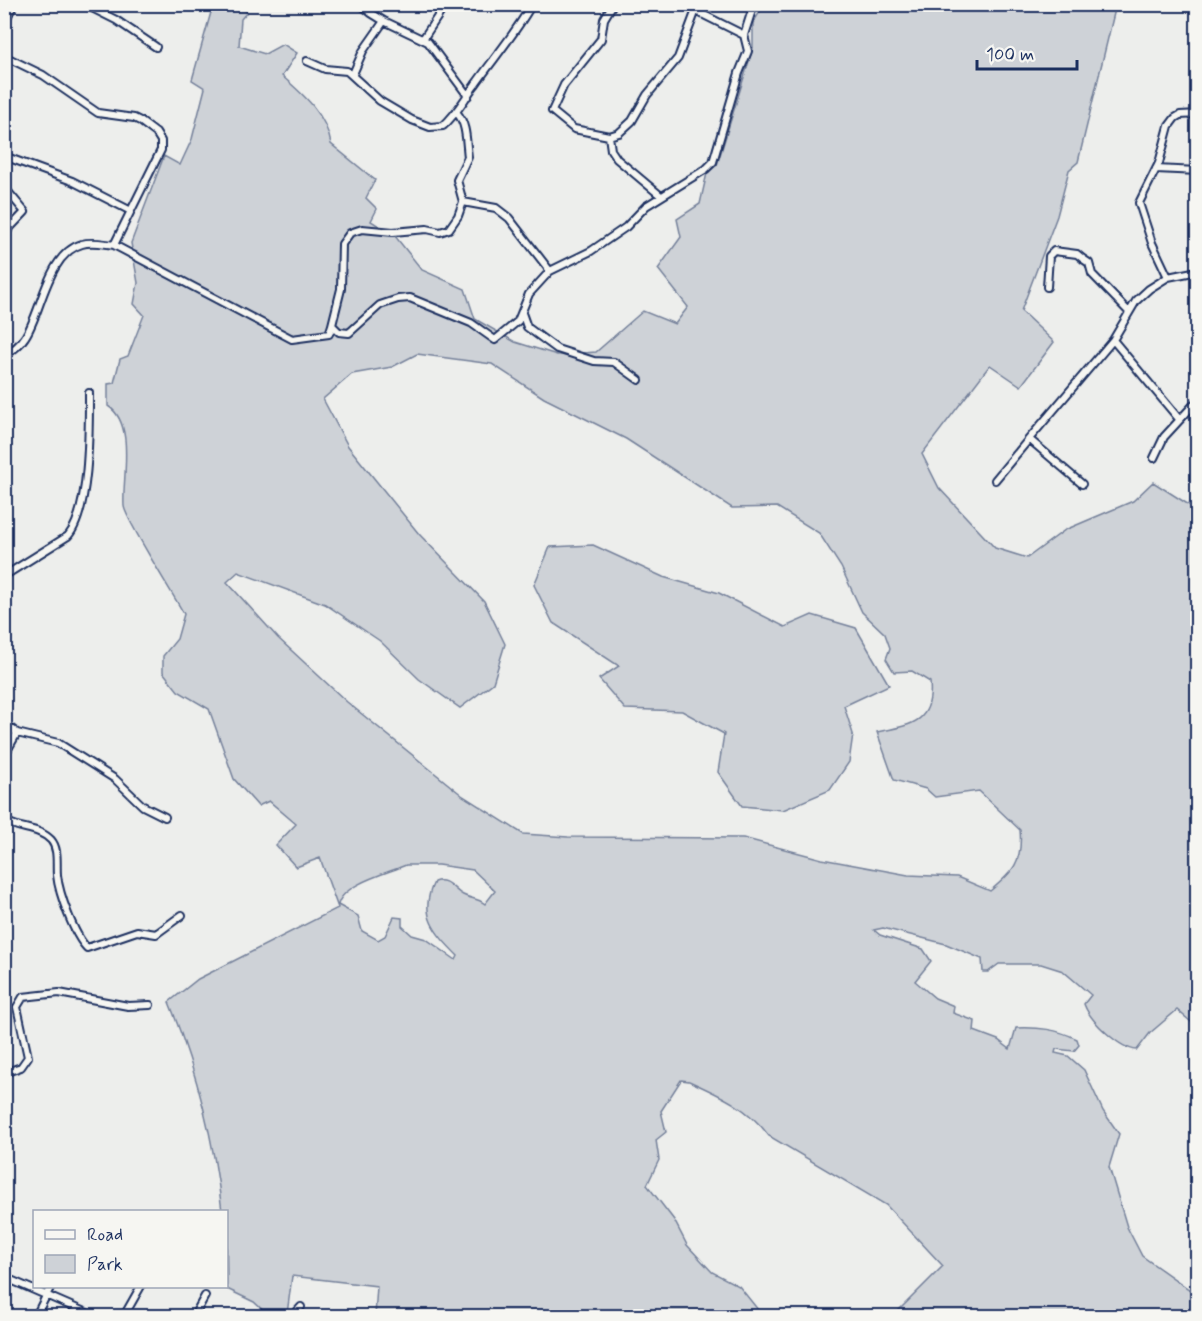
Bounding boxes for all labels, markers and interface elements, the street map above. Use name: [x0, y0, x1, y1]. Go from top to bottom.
scale bar: [977, 33, 1078, 71]
text: 100 m: [986, 43, 1034, 67]
legend: [33, 1210, 228, 1288]
text: Road: [87, 1223, 123, 1247]
text: Park: [87, 1253, 123, 1277]

